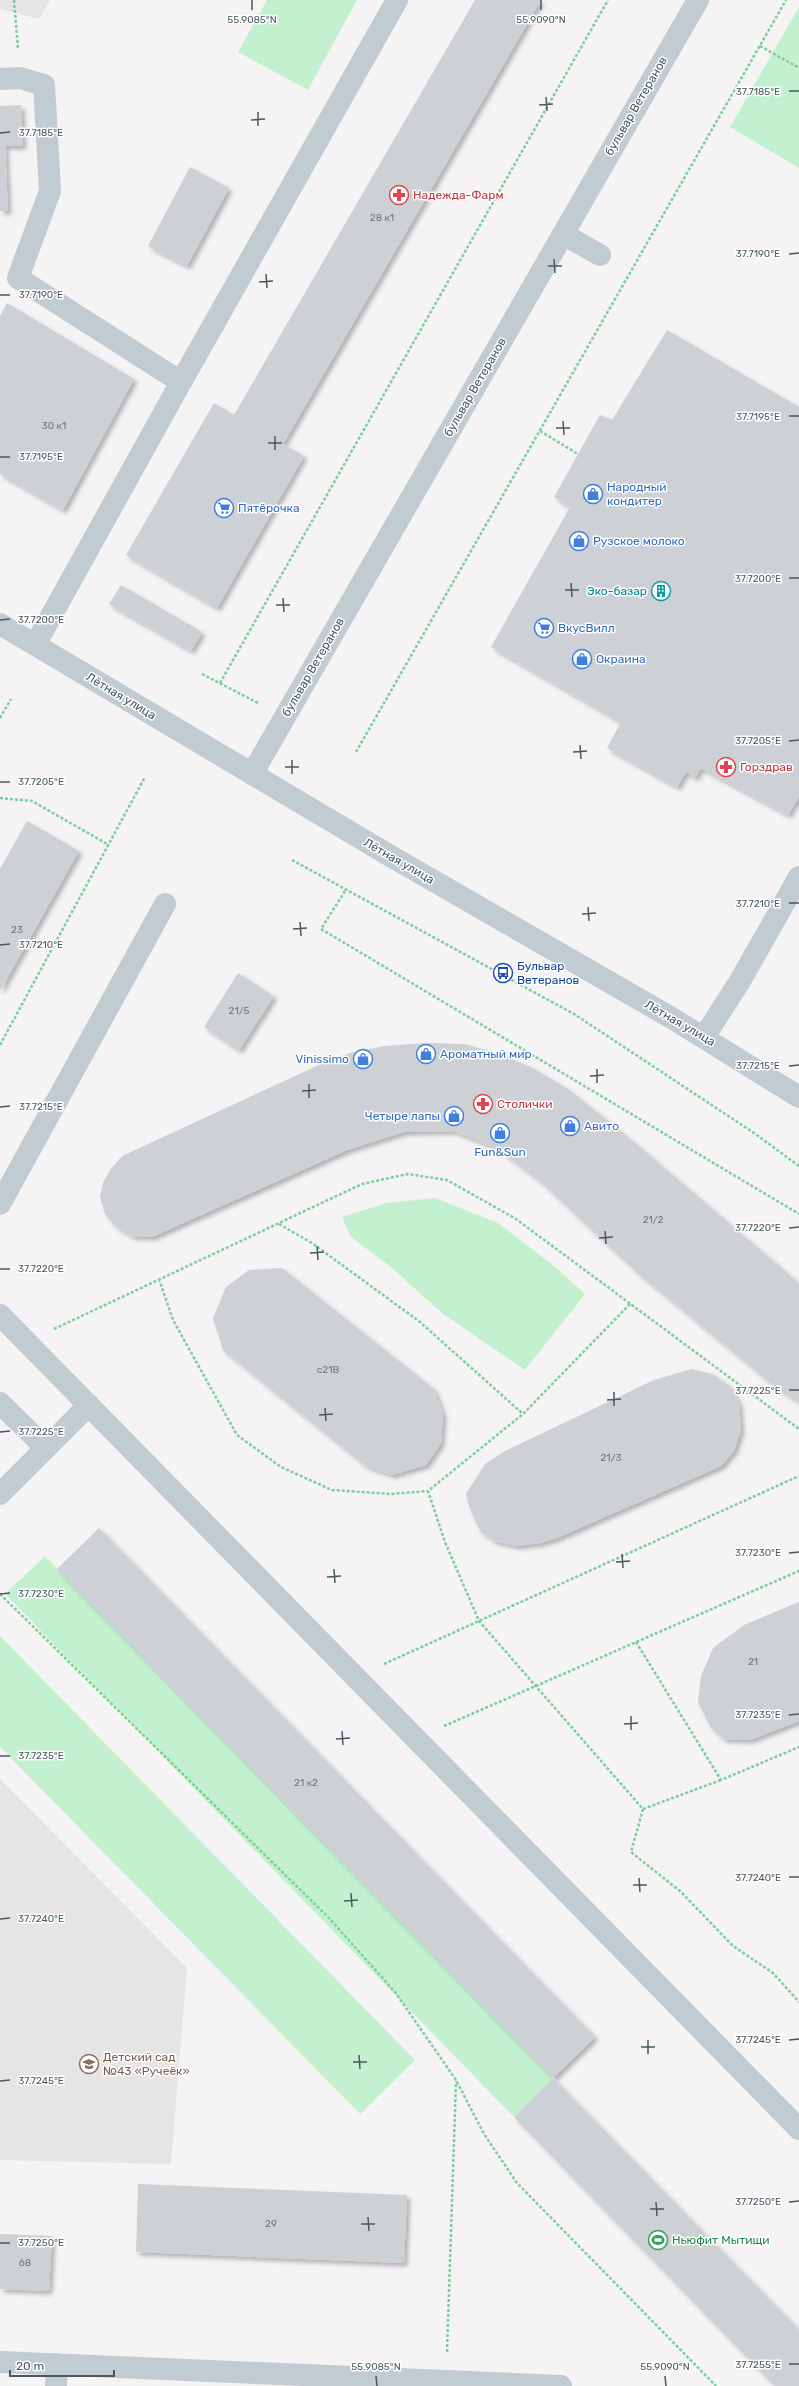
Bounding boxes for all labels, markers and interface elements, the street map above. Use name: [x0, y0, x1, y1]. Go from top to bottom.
text: 55.9085°N: [227, 14, 277, 26]
text: 55.9090°N: [516, 14, 566, 26]
street label: бульвар Ветеранов: [602, 54, 670, 158]
text: 37.7185°E: [736, 86, 780, 98]
text: 37.7185°E: [19, 127, 63, 139]
pharmacy icon: Надежда-Фарм: [388, 184, 410, 206]
place label: Надежда-Фарм: [413, 188, 504, 202]
house number: 28 к1: [370, 212, 394, 224]
text: 37.7190°E: [736, 248, 780, 260]
text: 37.7190°E: [19, 289, 63, 301]
street label: бульвар Ветеранов: [441, 335, 509, 439]
text: 37.7195°E: [736, 411, 780, 423]
house number: 30 к1: [42, 420, 66, 432]
text: 37.7195°E: [19, 451, 63, 463]
place label: Народный кондитер: [607, 480, 667, 508]
shop icon: Народный кондитер: [582, 483, 604, 505]
supermarket icon: Пятёрочка: [213, 497, 235, 519]
place label: Пятёрочка: [238, 501, 300, 515]
shop icon: Рузское молоко: [568, 530, 590, 552]
place label: Рузское молоко: [593, 534, 685, 548]
text: 37.7200°E: [735, 573, 781, 585]
building icon: Эко-базар: [650, 580, 672, 602]
place label: Эко-базар: [587, 584, 647, 598]
text: 37.7200°E: [18, 614, 64, 626]
street label: бульвар Ветеранов: [279, 615, 347, 719]
supermarket icon: ВкусВилл: [533, 617, 555, 639]
place label: ВкусВилл: [558, 621, 615, 635]
shop icon: Окраина: [571, 648, 593, 670]
place label: Окраина: [596, 652, 646, 666]
street label: Лётная улица: [83, 670, 159, 722]
text: 37.7205°E: [735, 735, 781, 747]
pharmacy icon: Горздрав: [715, 756, 737, 778]
place label: Горздрав: [740, 760, 793, 774]
text: 37.7205°E: [18, 776, 64, 788]
street label: Лётная улица: [361, 835, 437, 887]
text: 37.7210°E: [736, 898, 780, 910]
house number: 23: [11, 924, 23, 936]
text: 37.7210°E: [19, 939, 63, 951]
place label: Бульвар Ветеранов: [517, 959, 580, 987]
bus stop icon: Бульвар Ветеранов: [492, 962, 514, 984]
street label: Лётная улица: [642, 997, 718, 1049]
house number: 21/5: [229, 1005, 249, 1017]
shop icon: Ароматный мир: [415, 1043, 437, 1065]
place label: Ароматный мир: [440, 1047, 532, 1061]
shop icon: Vinissimo: [352, 1048, 374, 1070]
place label: Vinissimo: [295, 1052, 349, 1066]
text: 37.7215°E: [736, 1060, 780, 1072]
pharmacy icon: Столички: [472, 1093, 494, 1115]
place label: Столички: [497, 1097, 553, 1111]
text: 37.7215°E: [19, 1101, 63, 1113]
shop icon: Четыре лапы: [443, 1105, 465, 1127]
place label: Четыре лапы: [365, 1109, 440, 1123]
shop icon: Авито: [559, 1115, 581, 1137]
place label: Авито: [584, 1119, 619, 1133]
shop icon: Fun&Sun: [489, 1122, 511, 1144]
place label: Fun&Sun: [474, 1145, 526, 1159]
house number: 21/2: [643, 1214, 663, 1226]
text: 37.7220°E: [735, 1222, 781, 1234]
text: 37.7220°E: [18, 1263, 64, 1275]
house number: с21В: [317, 1364, 339, 1376]
text: 37.7225°E: [735, 1385, 781, 1397]
text: 37.7225°E: [18, 1426, 64, 1438]
house number: 21/3: [601, 1452, 621, 1464]
text: 37.7230°E: [735, 1547, 781, 1559]
text: 37.7230°E: [18, 1588, 64, 1600]
house number: 21: [748, 1656, 758, 1668]
text: 37.7235°E: [735, 1709, 781, 1721]
text: 37.7235°E: [18, 1750, 64, 1762]
house number: 21 к2: [294, 1777, 318, 1789]
text: 37.7240°E: [735, 1872, 781, 1884]
text: 37.7240°E: [18, 1913, 64, 1925]
text: 37.7245°E: [735, 2034, 781, 2046]
place label: Детский сад №43 «Ручеёк»: [103, 2050, 190, 2078]
school or university icon: Детский сад №43 «Ручеёк»: [78, 2053, 100, 2075]
text: 37.7245°E: [18, 2075, 64, 2087]
text: 37.7250°E: [735, 2196, 781, 2208]
house number: 29: [265, 2218, 277, 2230]
sports icon: Ньюфит Мытищи: [647, 2229, 669, 2251]
place label: Ньюфит Мытищи: [672, 2233, 770, 2247]
text: 37.7250°E: [18, 2237, 64, 2249]
house number: 68: [19, 2257, 31, 2269]
scale bar: [10, 2352, 114, 2378]
text: 20 m: [16, 2359, 44, 2373]
text: 37.7255°E: [735, 2359, 781, 2371]
text: 55.9085°N: [351, 2361, 401, 2373]
text: 55.9090°N: [640, 2361, 690, 2373]

